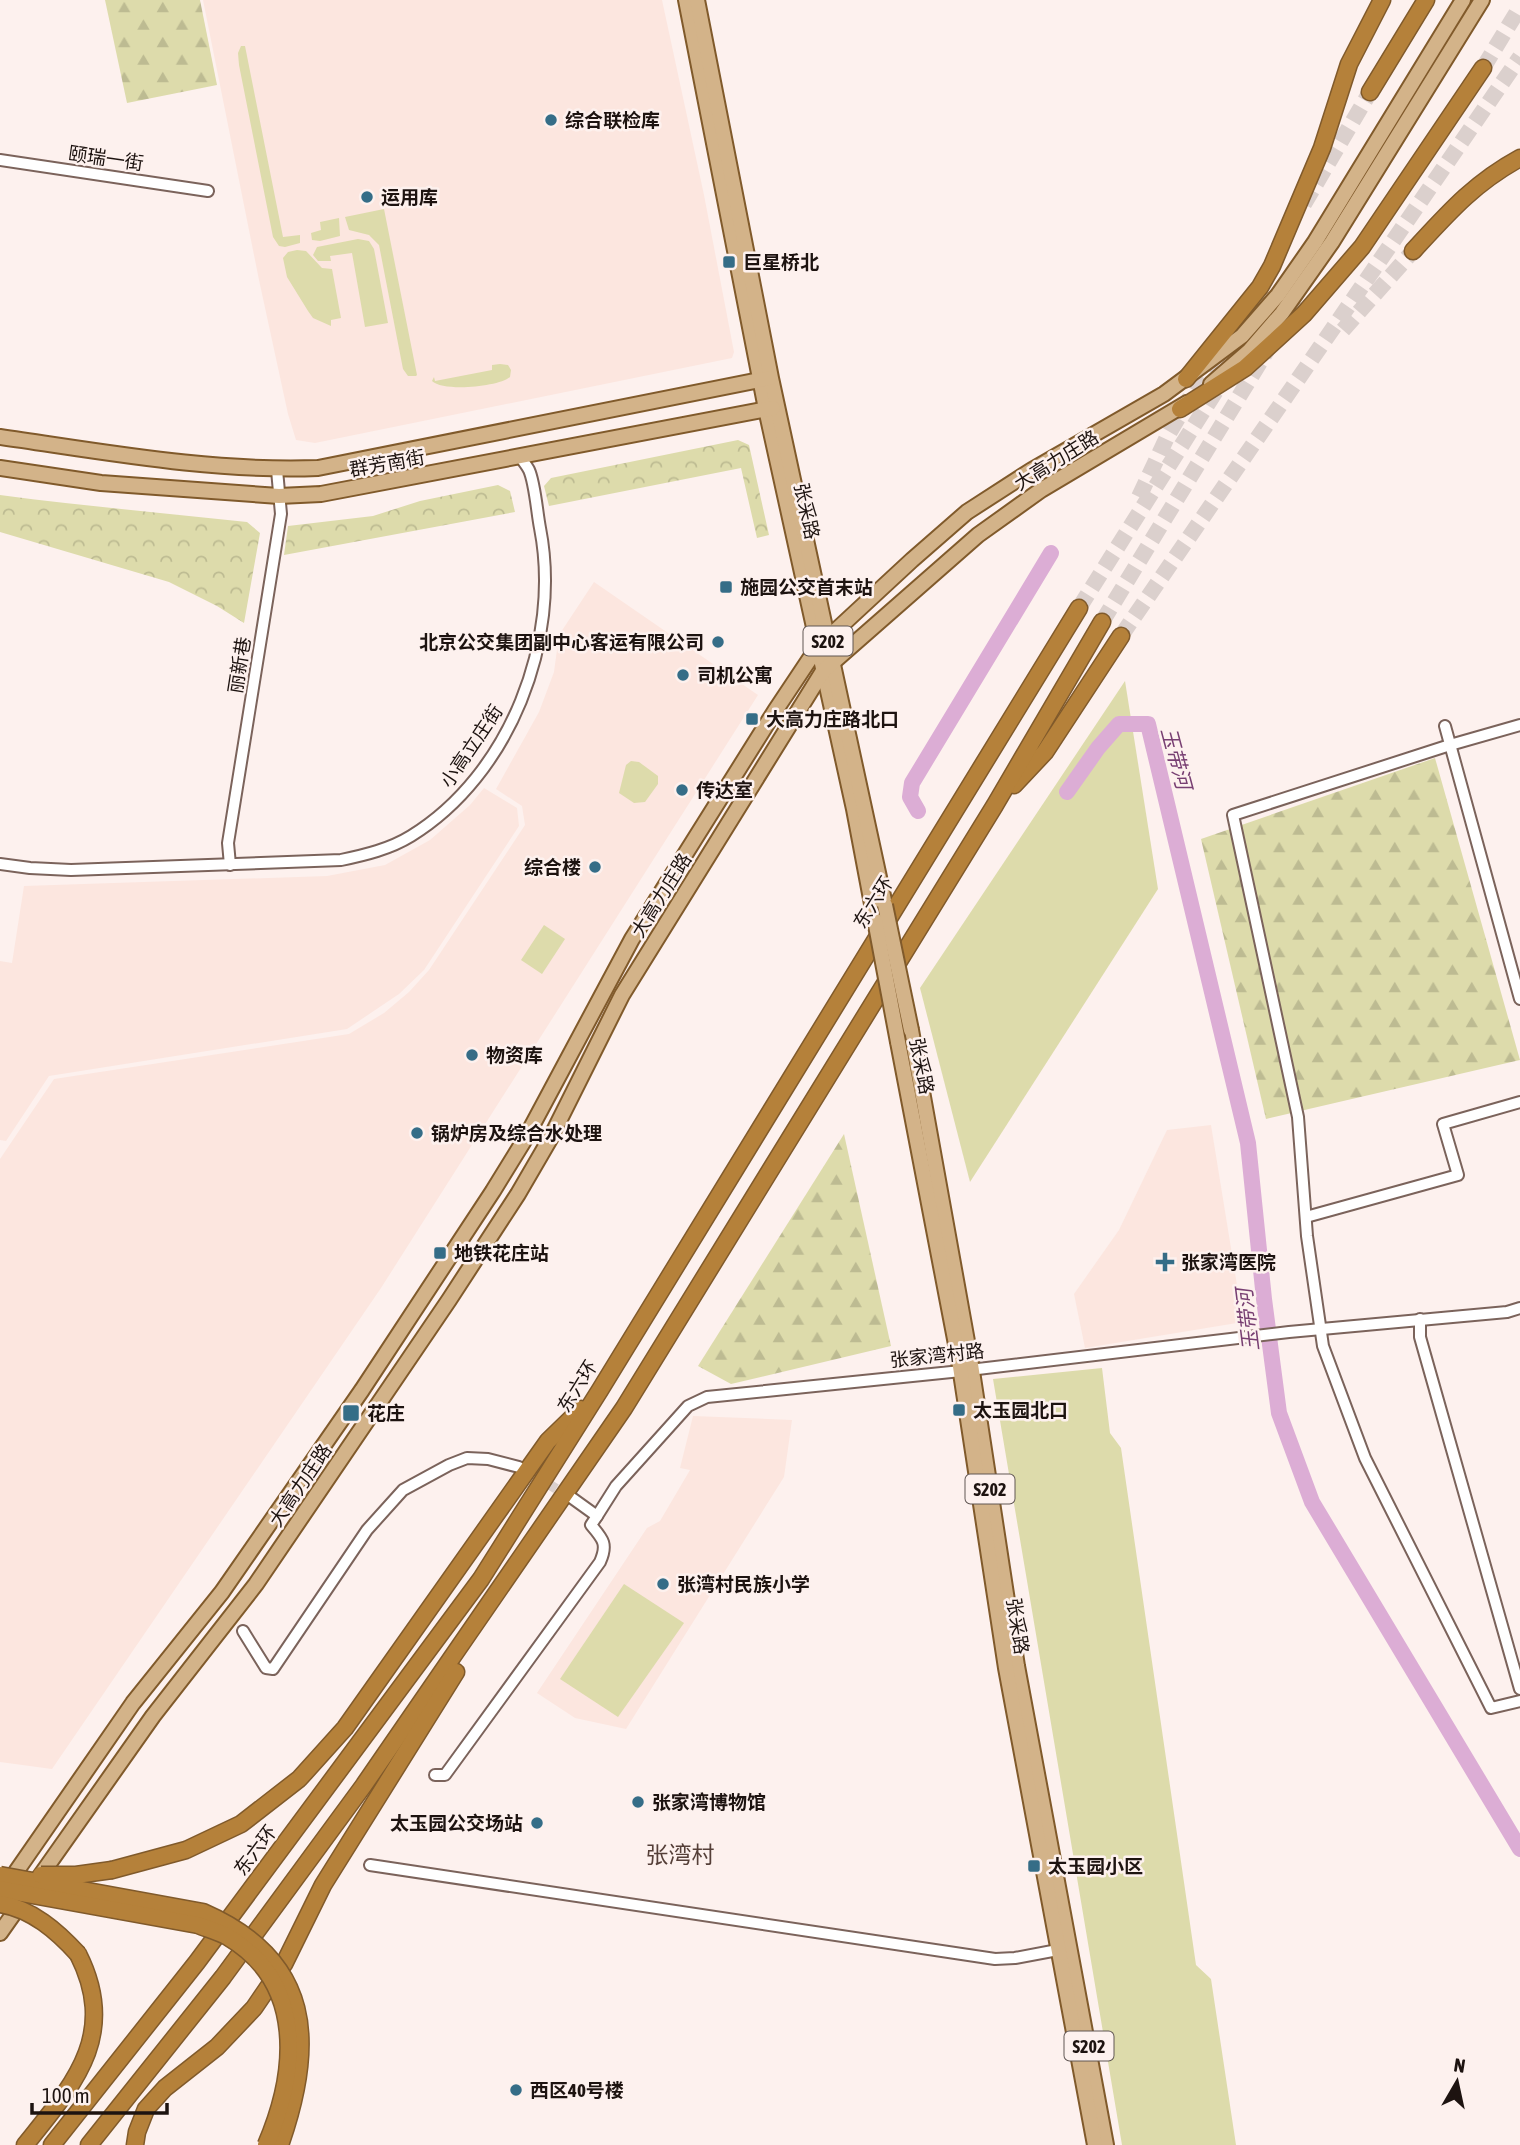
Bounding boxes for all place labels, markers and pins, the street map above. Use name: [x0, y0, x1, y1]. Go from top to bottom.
place label: 综合联检库: [565, 109, 660, 131]
marker: 综合联检库: [543, 112, 559, 128]
place label: 运用库: [381, 186, 438, 208]
marker: 运用库: [359, 189, 375, 205]
place label: 巨星桥北: [743, 251, 819, 273]
marker: 巨星桥北: [721, 254, 737, 270]
place label: 施园公交首末站: [740, 576, 873, 598]
marker: 施园公交首末站: [718, 579, 734, 595]
place label: 北京公交集团副中心客运有限公司: [419, 631, 704, 653]
marker: 北京公交集团副中心客运有限公司: [710, 634, 726, 650]
place label: 司机公寓: [697, 664, 773, 686]
marker: 司机公寓: [675, 667, 691, 683]
place label: 大高力庄路北口: [766, 708, 899, 730]
marker: 大高力庄路北口: [744, 711, 760, 727]
place label: 传达室: [696, 779, 753, 801]
marker: 传达室: [674, 782, 690, 798]
place label: 综合楼: [524, 856, 581, 878]
marker: 综合楼: [587, 859, 603, 875]
place label: 物资库: [486, 1044, 543, 1066]
marker: 物资库: [464, 1047, 480, 1063]
place label: 锅炉房及综合水处理: [431, 1122, 602, 1144]
marker: 锅炉房及综合水处理: [409, 1125, 425, 1141]
place label: 地铁花庄站: [454, 1242, 549, 1264]
marker: 地铁花庄站: [432, 1245, 448, 1261]
place label: 张家湾医院: [1181, 1251, 1276, 1273]
marker: 张家湾医院: [1155, 1252, 1175, 1272]
place label: 太玉园北口: [973, 1399, 1068, 1421]
place label: 花庄: [367, 1402, 405, 1424]
marker: 太玉园北口: [951, 1402, 967, 1418]
marker: 花庄: [341, 1403, 361, 1423]
place label: 张湾村民族小学: [677, 1573, 810, 1595]
marker: 张湾村民族小学: [655, 1576, 671, 1592]
place label: 张家湾博物馆: [652, 1791, 766, 1813]
marker: 张家湾博物馆: [630, 1794, 646, 1810]
place label: 太玉园公交场站: [390, 1812, 523, 1834]
marker: 太玉园公交场站: [529, 1815, 545, 1831]
place label: 太玉园小区: [1048, 1855, 1143, 1877]
marker: 太玉园小区: [1026, 1858, 1042, 1874]
place label: 西区40号楼: [530, 2079, 624, 2101]
marker: 西区40号楼: [508, 2082, 524, 2098]

